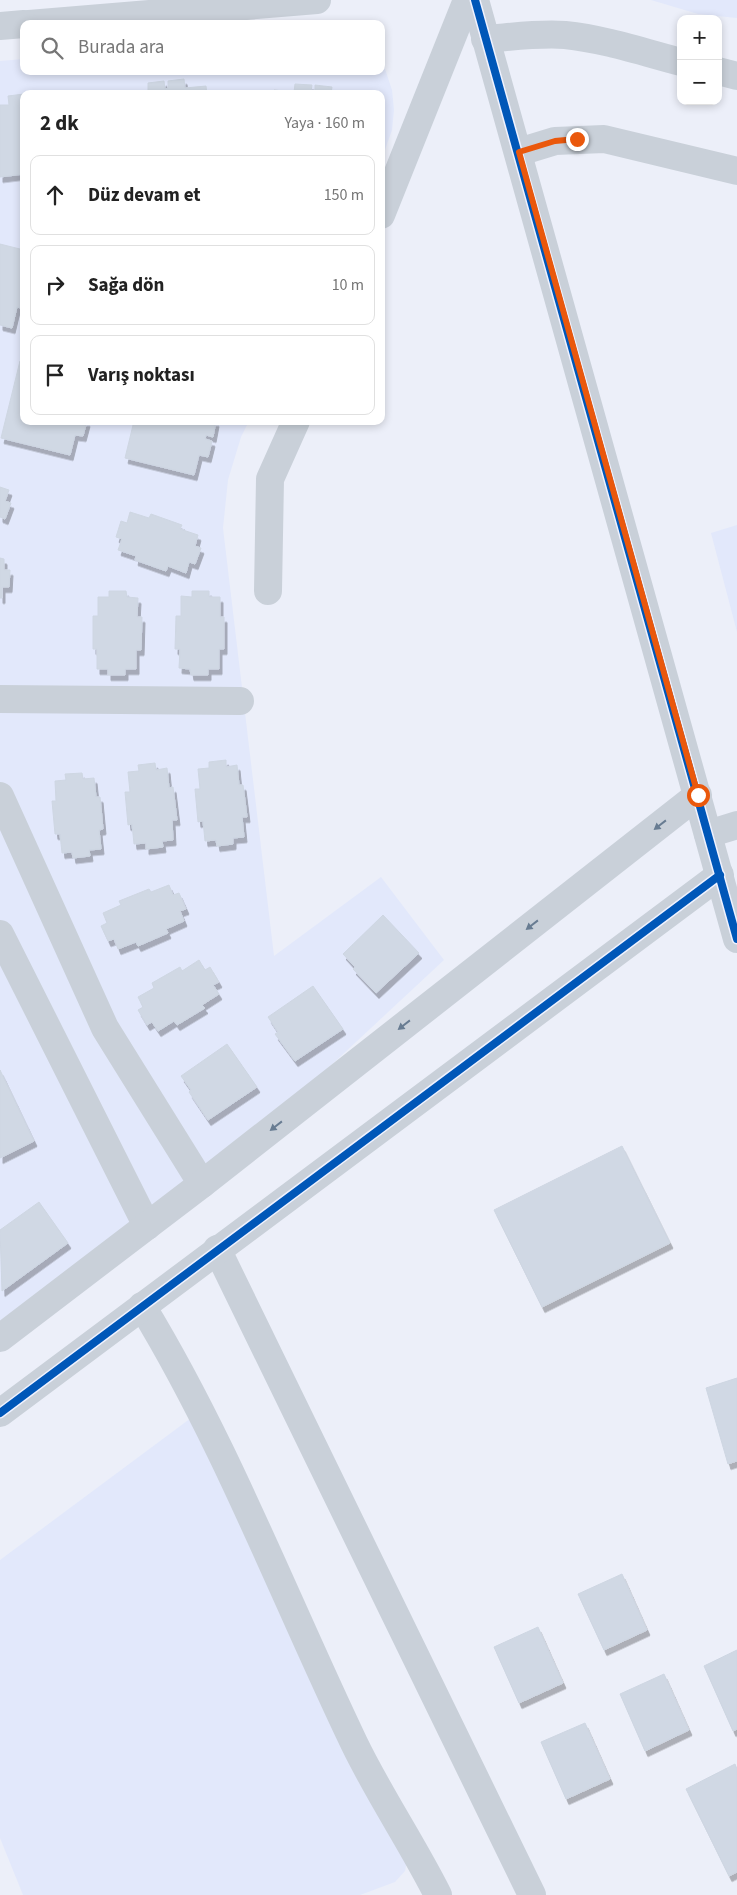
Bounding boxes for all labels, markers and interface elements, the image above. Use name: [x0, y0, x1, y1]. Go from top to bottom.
map controls: [677, 15, 722, 105]
button: +: [677, 15, 722, 60]
search box: [20, 20, 385, 75]
icon: search: [38, 34, 66, 62]
text: Burada ara: [78, 34, 164, 61]
button: −: [677, 60, 722, 105]
text: 2 dk: [40, 108, 79, 138]
text: Yaya · 160 m: [284, 112, 365, 134]
route end: [566, 128, 589, 151]
icon: ahead: [41, 181, 69, 209]
text: Düz devam et: [88, 182, 201, 209]
text: 150 m: [324, 184, 364, 206]
icon: right: [41, 271, 69, 299]
text: Sağa dön: [88, 272, 164, 299]
text: 10 m: [332, 274, 364, 296]
icon: arrive: [41, 361, 69, 389]
text: Varış noktası: [88, 362, 195, 389]
route start: [687, 784, 710, 807]
one-way arrow: [653, 819, 666, 830]
one-way arrow: [525, 920, 539, 930]
one-way arrow: [398, 1020, 411, 1031]
one-way arrow: [270, 1120, 283, 1131]

